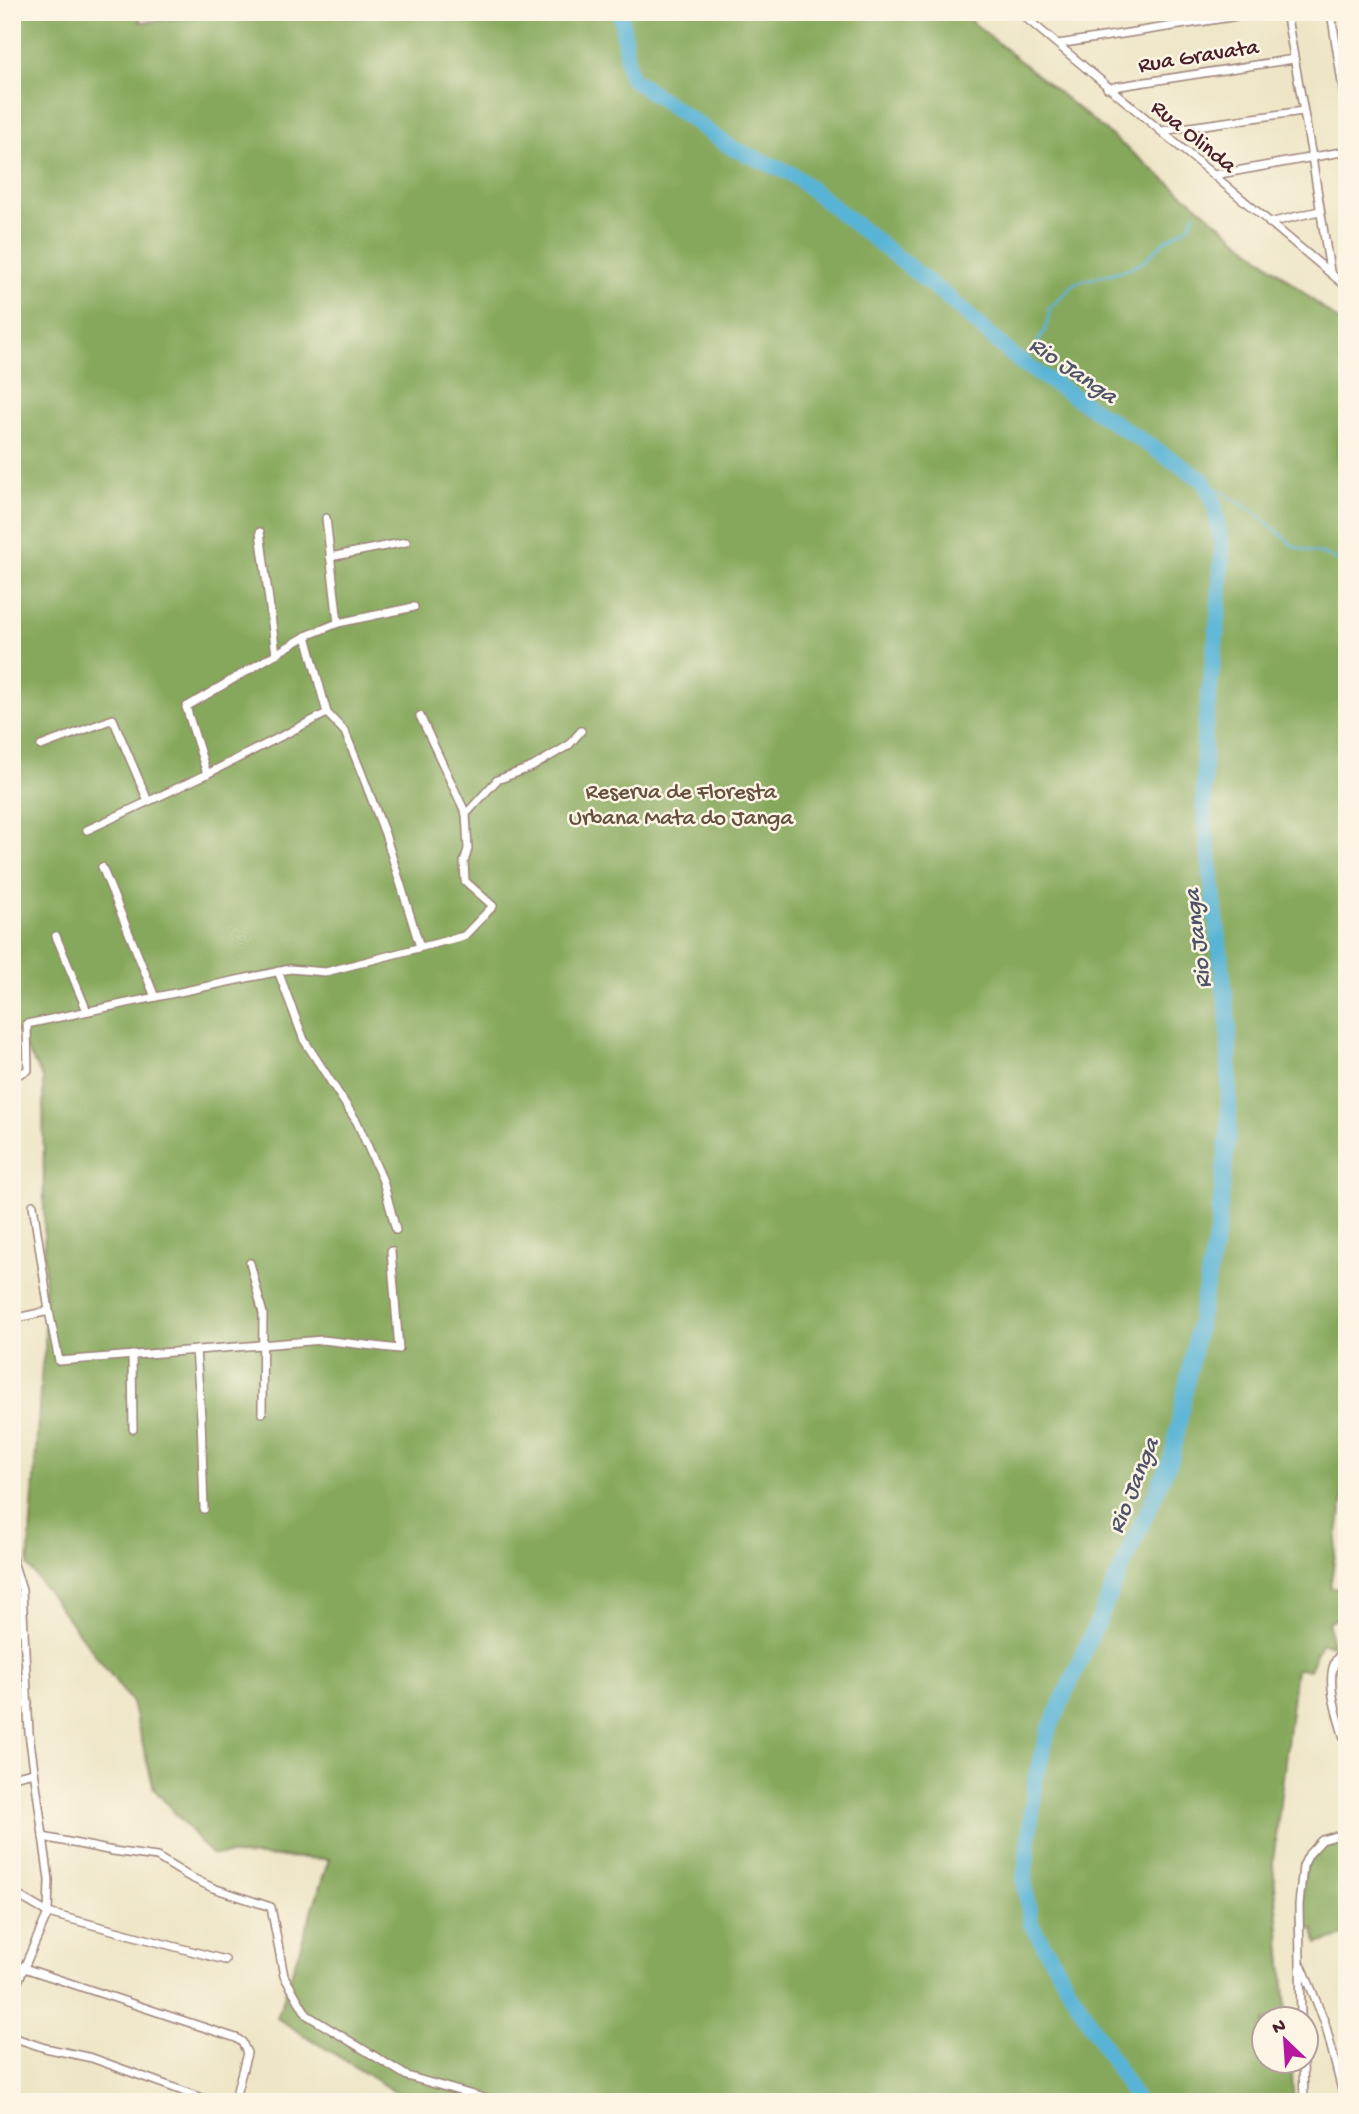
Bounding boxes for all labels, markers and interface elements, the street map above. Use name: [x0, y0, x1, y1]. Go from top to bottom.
street label: Rua Gravata: [1136, 34, 1262, 80]
street label: Rua Olinda: [1145, 95, 1242, 181]
water label: Rio Janga: [1022, 332, 1123, 413]
park label: Reserva de Floresta Urbana Mata do Janga: [569, 780, 794, 833]
water label: Rio Janga: [1179, 885, 1220, 990]
water label: Rio Janga: [1103, 1433, 1168, 1538]
north arrow: [1250, 2006, 1320, 2076]
text: N: [1269, 2015, 1290, 2041]

